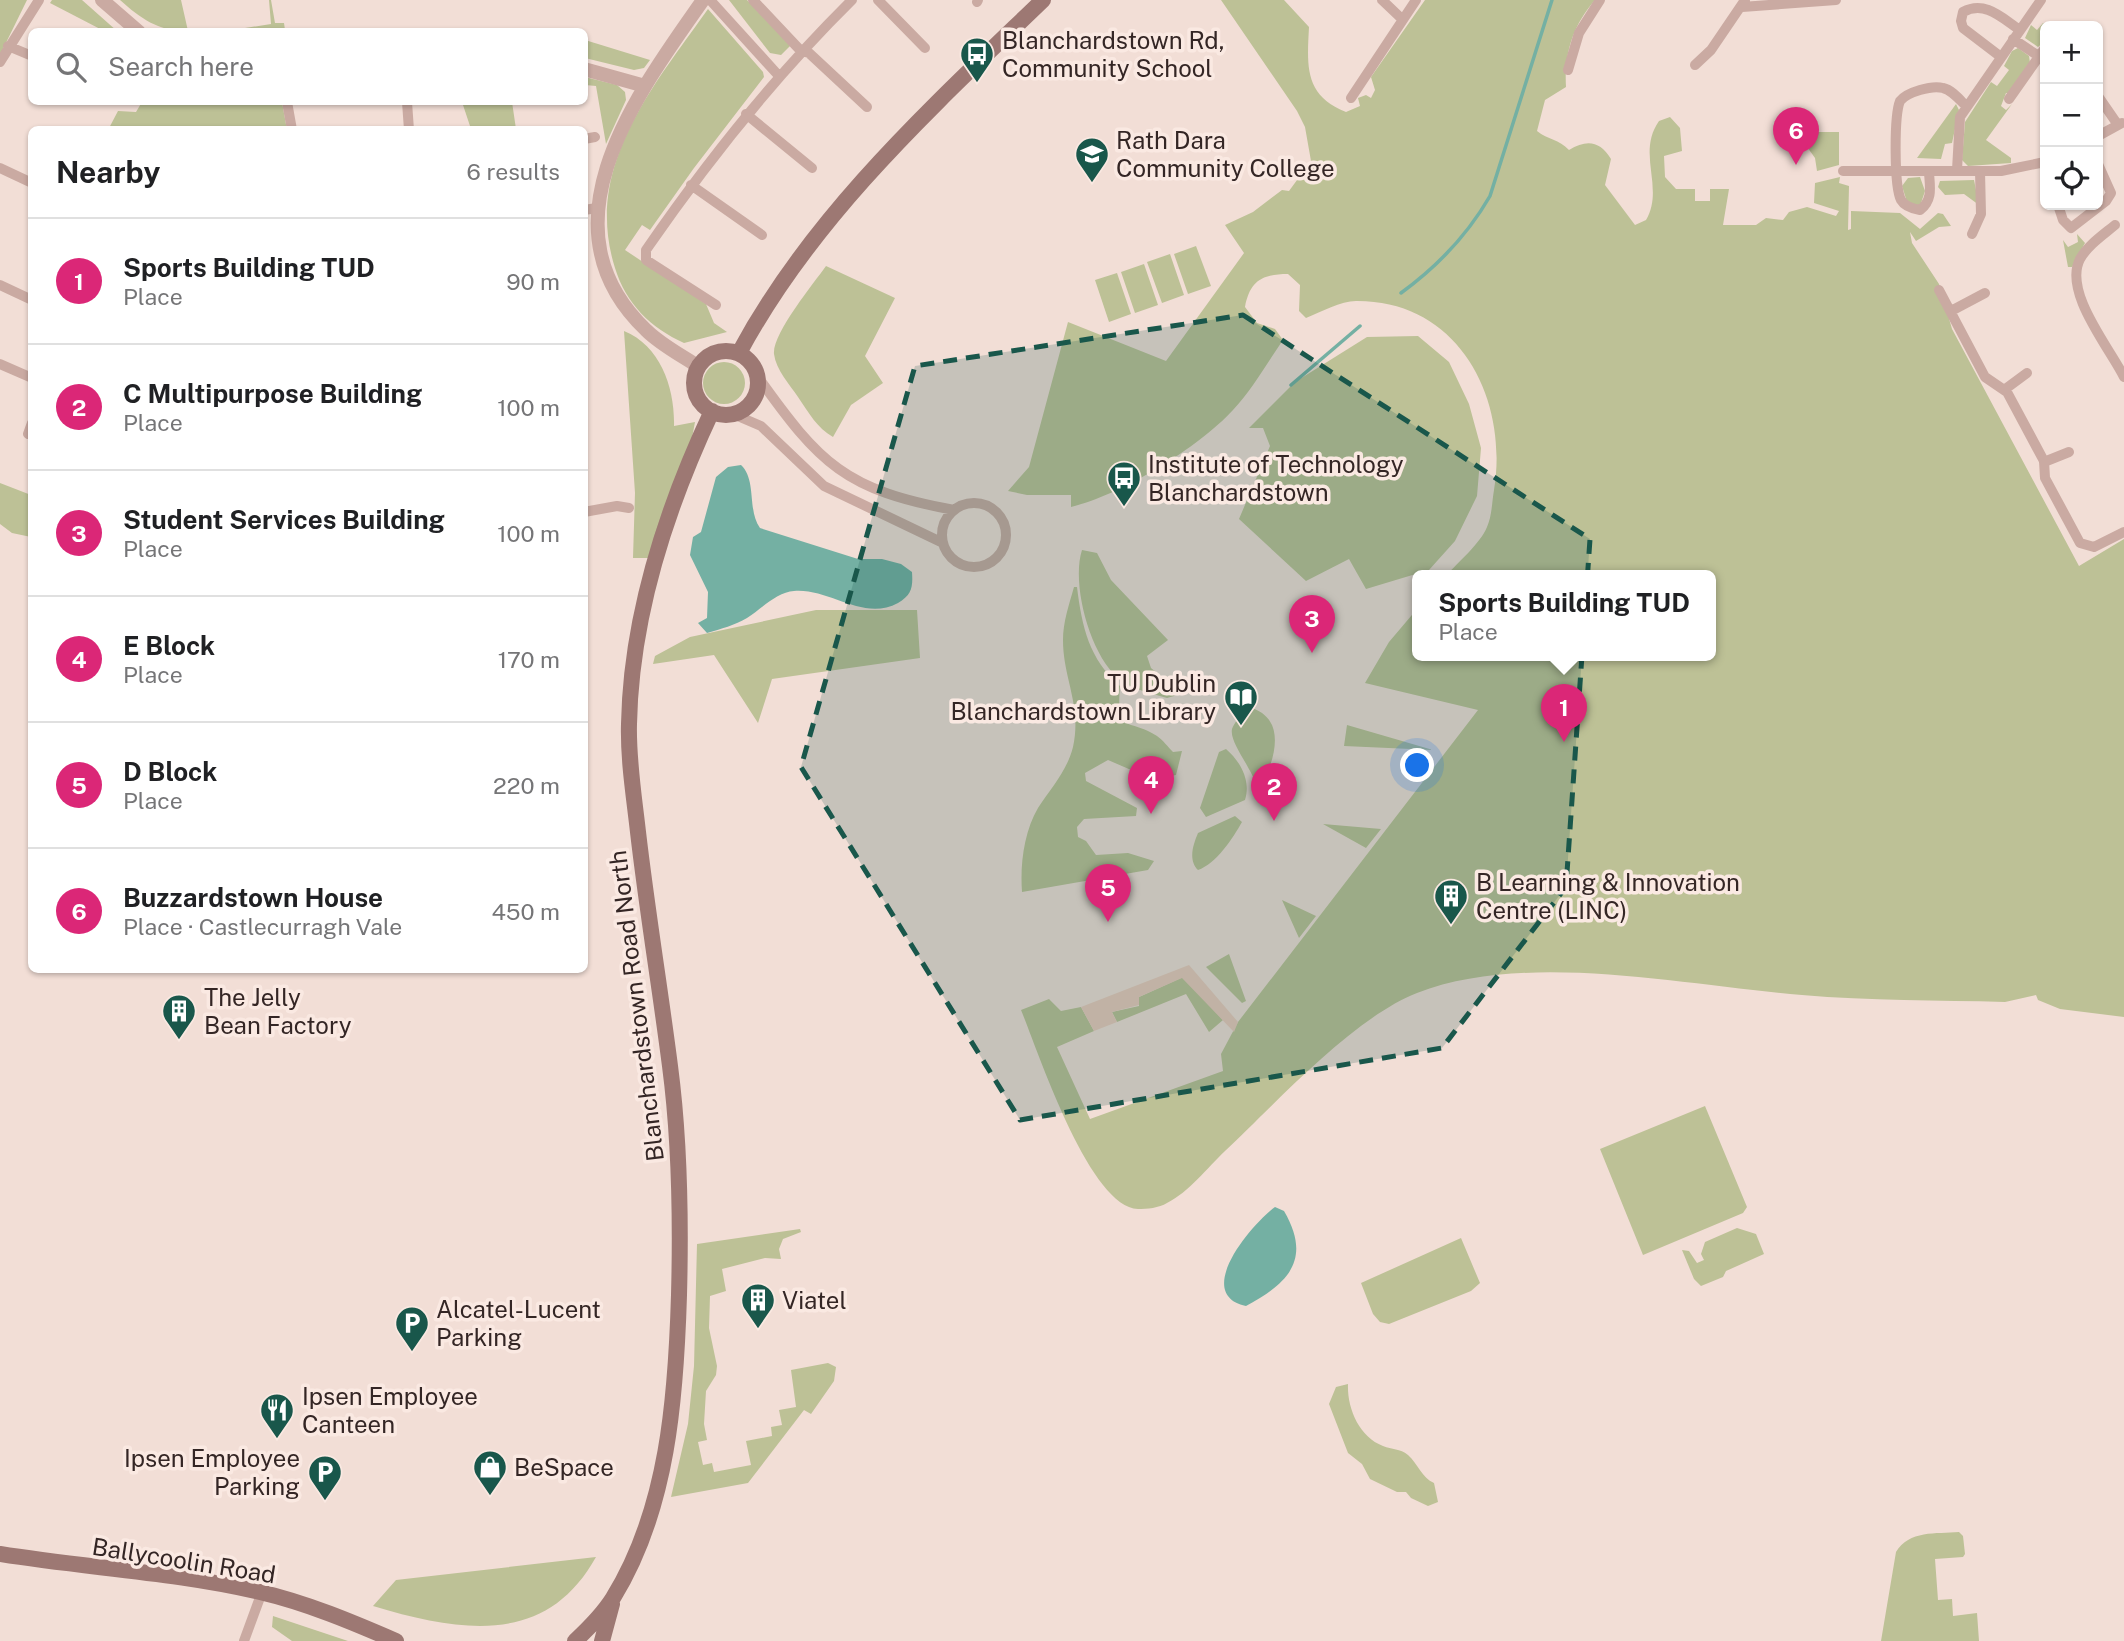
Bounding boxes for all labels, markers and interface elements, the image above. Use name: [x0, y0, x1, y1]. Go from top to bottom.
map controls: [2040, 21, 2103, 210]
button: +: [2040, 21, 2103, 84]
place label: Blanchardstown Rd, Community School: [1002, 26, 1224, 82]
search box: [28, 28, 588, 105]
bus stop icon: Blanchardstown Rd, Community School: [958, 35, 996, 84]
icon: search: [52, 48, 90, 86]
text: Search here: [108, 51, 254, 82]
button: −: [2040, 84, 2103, 147]
pin: 6: [1773, 107, 1819, 165]
place label: Rath Dara Community College: [1116, 126, 1335, 182]
school or university icon: Rath Dara Community College: [1073, 135, 1111, 184]
button: locate: [2040, 147, 2103, 210]
text: Nearby: [56, 154, 160, 190]
text: 6 results: [467, 158, 560, 185]
text: Sports Building TUD: [123, 252, 375, 283]
text: 1: [74, 268, 84, 295]
text: 90 m: [506, 268, 560, 295]
text: Place: [123, 283, 183, 310]
text: C Multipurpose Building: [123, 378, 422, 409]
text: 2: [72, 394, 86, 421]
text: 100 m: [497, 394, 560, 421]
text: Place: [123, 409, 183, 436]
place label: Institute of Technology Blanchardstown: [1148, 450, 1404, 506]
bus stop icon: Institute of Technology Blanchardstown: [1105, 459, 1143, 508]
text: Student Services Building: [123, 504, 445, 535]
text: 3: [71, 520, 87, 547]
text: 100 m: [497, 520, 560, 547]
text: Place: [123, 535, 183, 562]
popup: [1412, 570, 1716, 661]
text: Sports Building TUD: [1438, 587, 1690, 618]
pin: 3: [1289, 595, 1335, 653]
text: Place: [1438, 618, 1498, 645]
text: E Block: [123, 630, 215, 661]
text: 4: [71, 646, 87, 673]
text: 170 m: [498, 646, 560, 673]
text: Place: [123, 661, 183, 688]
place label: TU Dublin Blanchardstown Library: [950, 669, 1216, 725]
library icon: TU Dublin Blanchardstown Library: [1222, 678, 1260, 727]
pin: 1: [1541, 684, 1587, 742]
your location: [1400, 748, 1434, 782]
text: D Block: [123, 756, 217, 787]
pin: 4: [1128, 756, 1174, 814]
pin: 2: [1251, 763, 1297, 821]
text: 5: [71, 772, 87, 799]
text: 220 m: [493, 772, 560, 799]
text: Place: [123, 787, 183, 814]
street label: Blanchardstown Road North: [603, 849, 669, 1163]
pin: 5: [1085, 864, 1131, 922]
place label: B Learning & Innovation Centre (LINC): [1476, 868, 1740, 924]
building icon: B Learning & Innovation Centre (LINC): [1432, 877, 1470, 926]
text: Buzzardstown House: [123, 882, 383, 913]
text: 6: [71, 898, 87, 925]
text: 450 m: [491, 898, 560, 925]
text: Place · Castlecurragh Vale: [123, 913, 402, 940]
place label: The Jelly Bean Factory: [204, 983, 352, 1039]
building icon: The Jelly Bean Factory: [160, 992, 198, 1041]
building icon: Viatel: [739, 1281, 777, 1330]
place label: Viatel: [782, 1286, 847, 1314]
place label: Alcatel-Lucent Parking: [436, 1295, 601, 1351]
parking icon: Alcatel-Lucent Parking: [393, 1304, 431, 1353]
place label: Ipsen Employee Canteen: [302, 1382, 478, 1438]
restaurant icon: Ipsen Employee Canteen: [258, 1391, 296, 1440]
place label: Ipsen Employee Parking: [124, 1444, 300, 1500]
shop icon: BeSpace: [471, 1448, 509, 1497]
parking icon: Ipsen Employee Parking: [306, 1453, 344, 1502]
place label: BeSpace: [514, 1453, 614, 1481]
street label: Ballycoolin Road: [90, 1532, 278, 1588]

